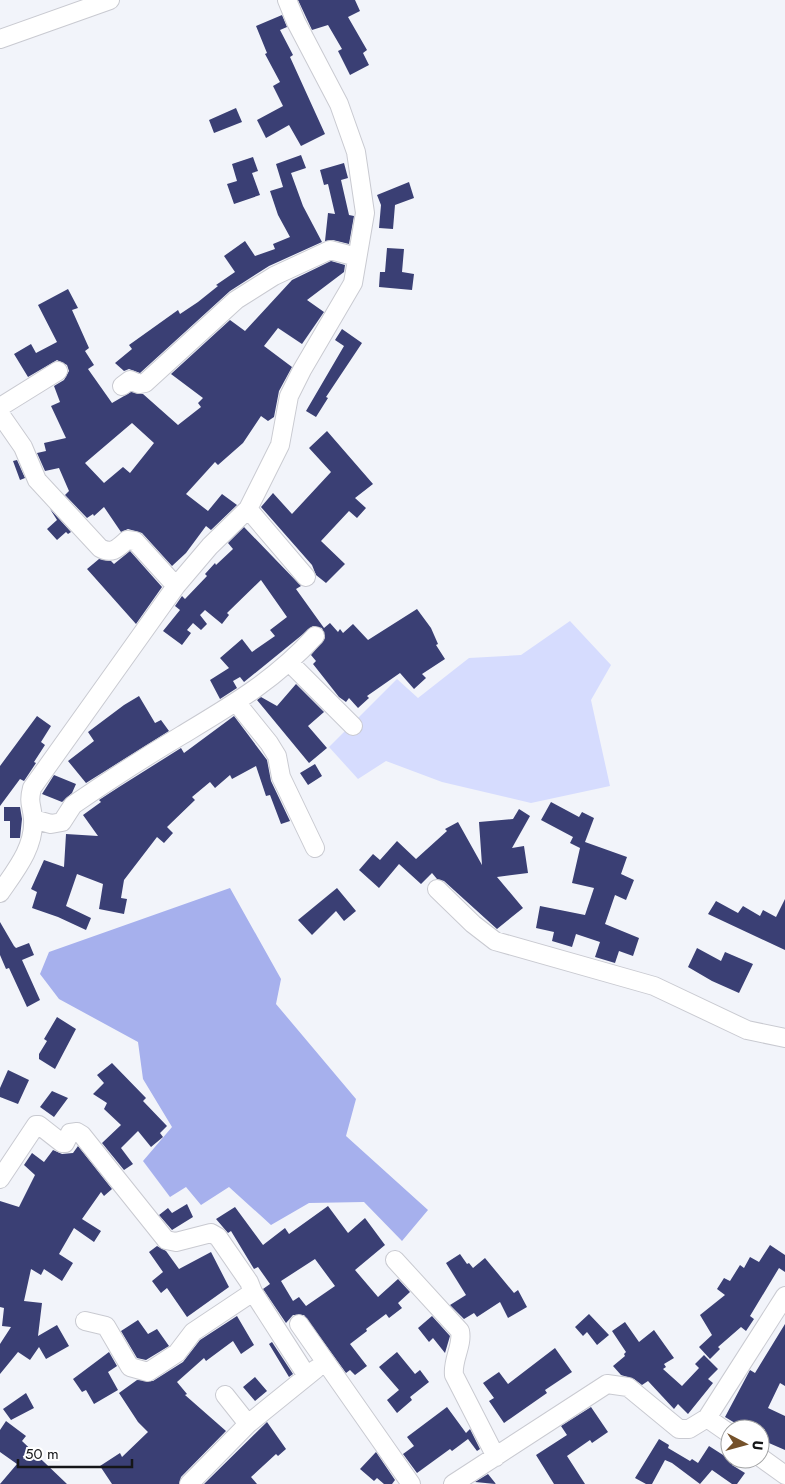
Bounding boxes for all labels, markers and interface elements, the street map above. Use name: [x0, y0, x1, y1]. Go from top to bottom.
north arrow: [720, 1419, 770, 1469]
scale bar: [18, 1436, 131, 1468]
text: U: [747, 1439, 768, 1451]
text: 50 m: [25, 1443, 59, 1465]

